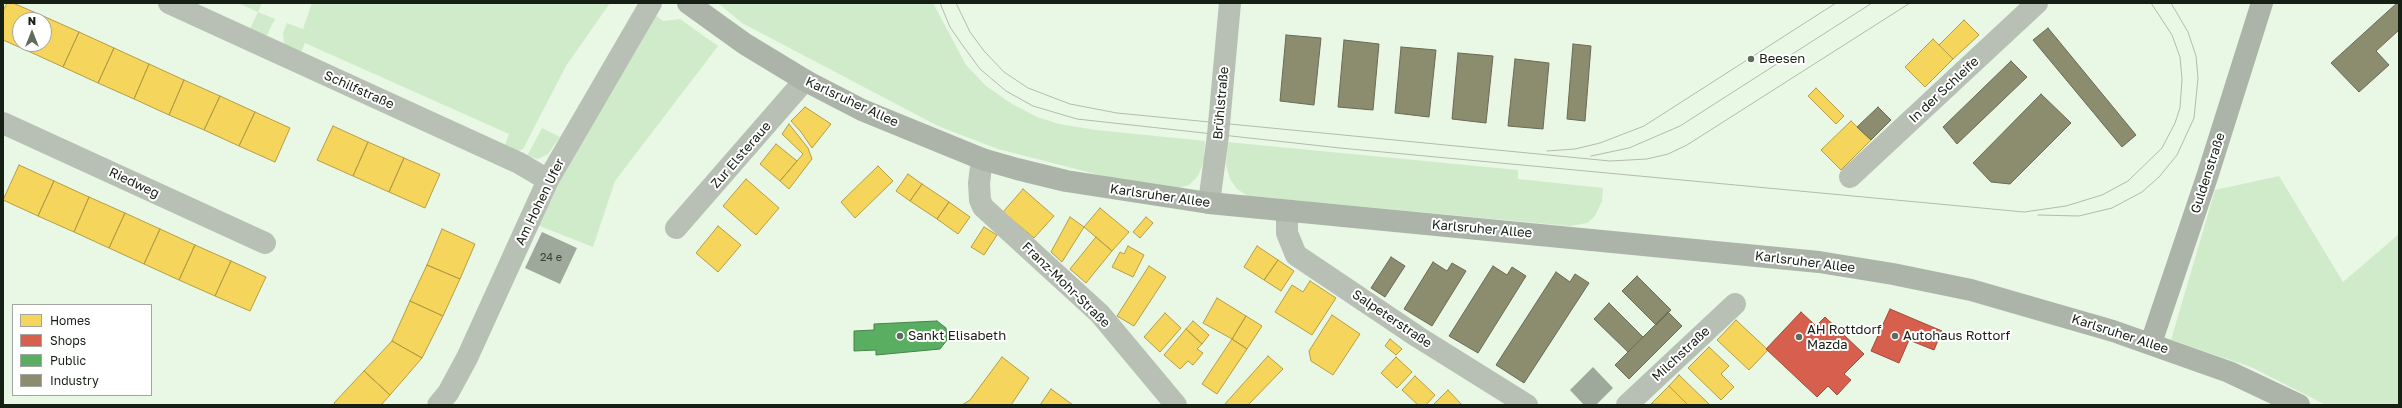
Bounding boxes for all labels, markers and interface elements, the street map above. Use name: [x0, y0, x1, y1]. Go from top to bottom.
north arrow: [12, 12, 52, 52]
text: N: [28, 14, 36, 27]
place label: Beesen: [1759, 51, 1805, 67]
marker: Beesen: [1746, 54, 1756, 64]
street label: In der Schleife: [1906, 54, 1982, 126]
street label: Brühlstraße: [1210, 66, 1232, 140]
street label: Schilfstraße: [322, 68, 396, 112]
street label: Karlsruher Allee: [803, 74, 901, 130]
street label: Zur Elsteraue: [708, 119, 774, 191]
street label: Guldenstraße: [2188, 131, 2228, 215]
street label: Am Hohen Ufer: [512, 156, 568, 248]
street label: Riedweg: [106, 165, 162, 201]
street label: Karlsruher Allee: [1109, 181, 1211, 211]
street label: Karlsruher Allee: [1431, 217, 1533, 241]
street label: Franz-Mohr-Straße: [1019, 239, 1113, 331]
street label: Karlsruher Allee: [1754, 248, 1856, 276]
house number: 24 e: [540, 251, 562, 265]
street label: Salpeterstraße: [1349, 287, 1435, 351]
legend: [12, 304, 152, 396]
street label: Karlsruher Allee: [2070, 311, 2170, 357]
text: Homes: [50, 313, 90, 328]
place label: AH Rottdorf Mazda: [1807, 322, 1881, 353]
street label: Milchstraße: [1649, 323, 1713, 385]
place label: Sankt Elisabeth: [908, 328, 1006, 344]
place label: Autohaus Rottorf: [1903, 328, 2010, 344]
marker: Sankt Elisabeth: [895, 331, 905, 341]
marker: Autohaus Rottorf: [1890, 331, 1900, 341]
marker: AH Rottdorf Mazda: [1794, 332, 1804, 342]
text: Shops: [50, 333, 86, 348]
text: Public: [50, 353, 86, 368]
text: Industry: [50, 373, 99, 388]

